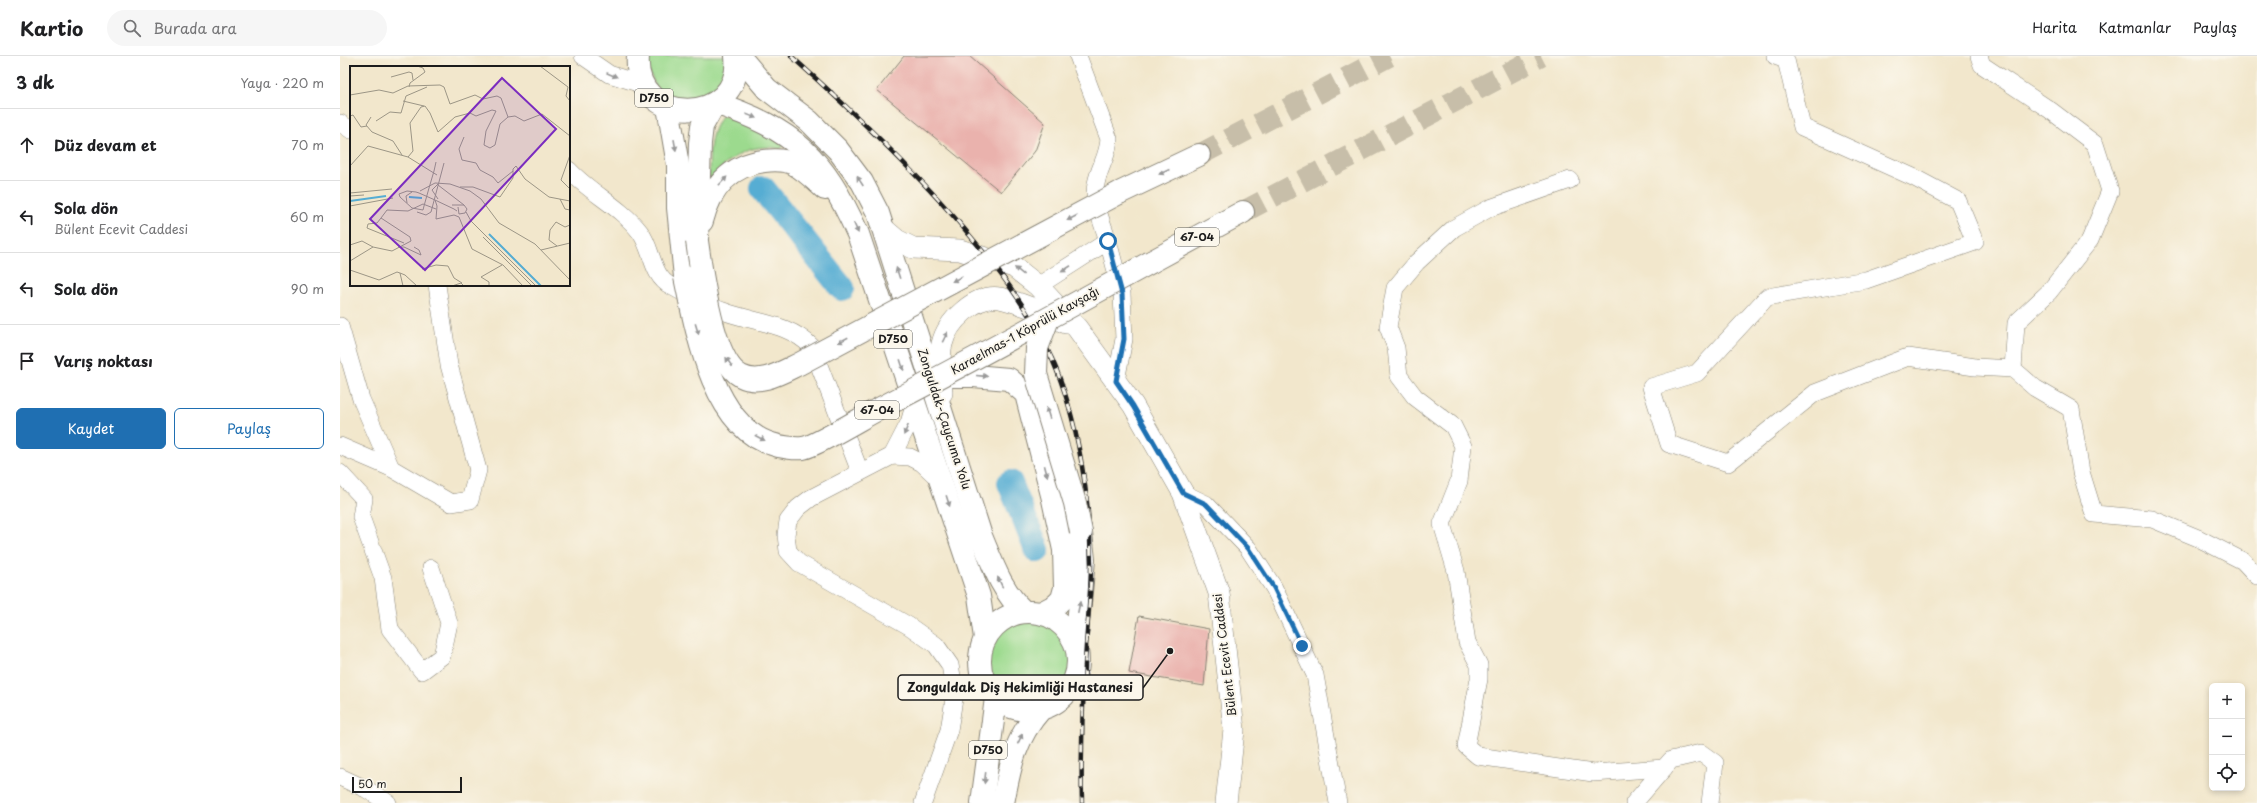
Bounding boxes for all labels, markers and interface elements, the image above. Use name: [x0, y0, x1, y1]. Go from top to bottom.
search box: [107, 10, 387, 46]
text: Kartio: [20, 14, 83, 42]
text: Burada ara: [153, 16, 237, 39]
icon: search: [121, 17, 143, 39]
text: Harita: [2032, 17, 2077, 38]
text: Katmanlar: [2099, 17, 2171, 38]
text: Paylaş: [2193, 17, 2237, 38]
inset map: [350, 66, 570, 286]
text: 3 dk: [16, 69, 54, 95]
one-way arrow: [606, 72, 618, 78]
text: Yaya · 220 m: [241, 73, 324, 92]
road number: D750: [635, 89, 673, 107]
one-way arrow: [746, 114, 758, 120]
text: Düz devam et: [54, 133, 157, 156]
icon: ahead: [16, 134, 38, 156]
text: 70 m: [291, 135, 324, 154]
one-way arrow: [672, 139, 678, 152]
one-way arrow: [1158, 169, 1170, 175]
one-way arrow: [718, 176, 728, 186]
one-way arrow: [856, 176, 864, 186]
text: Sola dön: [54, 196, 118, 219]
icon: left: [16, 206, 38, 228]
text: 60 m: [290, 207, 324, 226]
one-way arrow: [1066, 215, 1078, 221]
text: Bülent Ecevit Caddesi: [54, 219, 188, 238]
one-way arrow: [853, 223, 859, 234]
road number: 67-04: [1175, 228, 1219, 246]
route start: [1099, 232, 1117, 250]
one-way arrow: [1060, 265, 1071, 272]
one-way arrow: [895, 267, 901, 279]
one-way arrow: [1014, 267, 1025, 276]
one-way arrow: [951, 276, 963, 283]
text: Sola dön: [54, 277, 118, 300]
icon: left: [16, 278, 38, 300]
text: 90 m: [291, 279, 324, 298]
street label: Karaelmas-1 Köprülü Kavşağı: [947, 282, 1102, 379]
one-way arrow: [694, 323, 700, 335]
road number: D750: [874, 330, 912, 348]
one-way arrow: [942, 331, 948, 343]
one-way arrow: [837, 337, 848, 344]
street label: Zonguldak-Çaycuma Yolu: [914, 346, 976, 492]
text: Varış noktası: [54, 349, 153, 372]
icon: arrive: [16, 350, 38, 372]
one-way arrow: [725, 356, 733, 367]
one-way arrow: [899, 359, 905, 371]
one-way arrow: [976, 373, 988, 380]
road number: 67-04: [855, 401, 899, 419]
one-way arrow: [1045, 407, 1051, 419]
button: Kaydet: [16, 408, 166, 449]
button: Paylaş: [174, 408, 324, 449]
one-way arrow: [903, 425, 909, 436]
one-way arrow: [754, 435, 766, 441]
one-way arrow: [1043, 466, 1049, 478]
one-way arrow: [945, 496, 951, 508]
one-way arrow: [997, 576, 1004, 587]
street label: Bülent Ecevit Caddesi: [1207, 592, 1240, 718]
one-way arrow: [1077, 600, 1083, 613]
route end: [1293, 637, 1311, 655]
callout: Zonguldak Diş Hekimliği Hastanesi: [898, 675, 1143, 700]
text: Zonguldak Diş Hekimliği Hastanesi: [907, 677, 1133, 696]
map controls: [2209, 683, 2245, 791]
button: +: [2209, 683, 2245, 719]
button: −: [2209, 719, 2245, 755]
one-way arrow: [1017, 733, 1023, 744]
road number: D750: [969, 741, 1007, 759]
button: locate: [2209, 755, 2245, 791]
one-way arrow: [982, 772, 988, 784]
scale bar: [352, 775, 462, 794]
text: 50 m: [358, 775, 387, 792]

